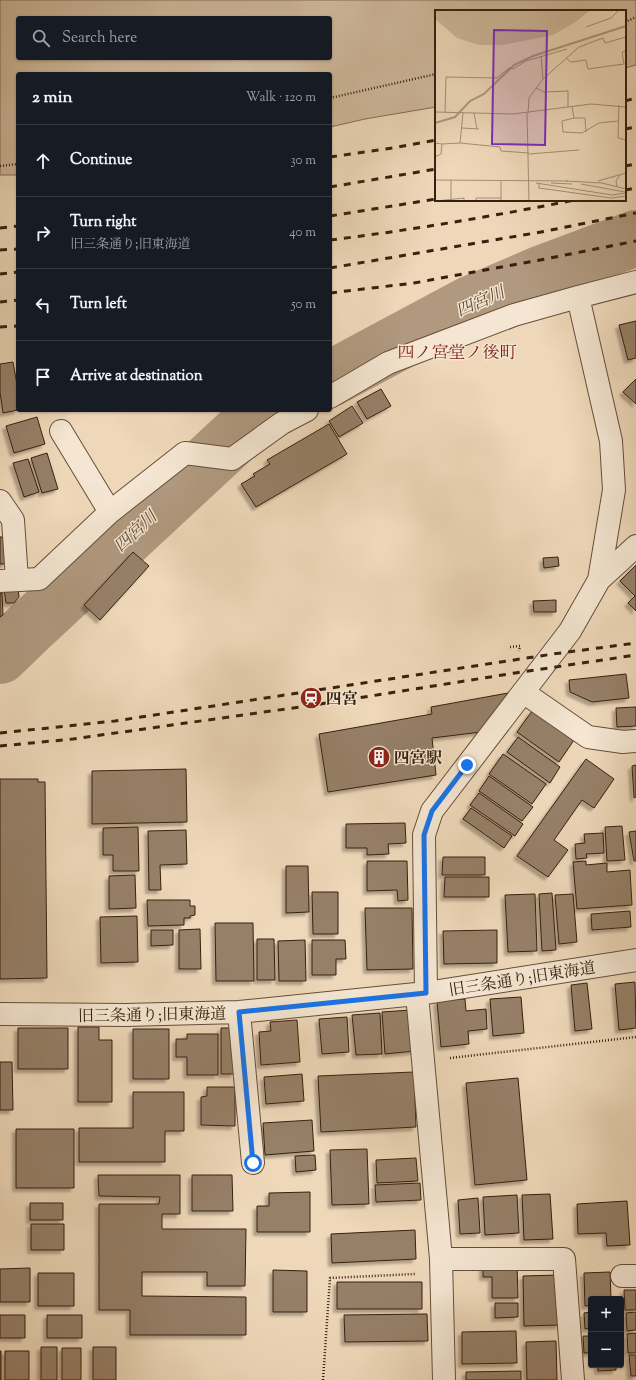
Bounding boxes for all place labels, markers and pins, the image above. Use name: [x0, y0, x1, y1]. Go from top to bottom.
station icon: 四宮: [298, 685, 324, 711]
place label: 四宮: [326, 689, 358, 712]
building icon: 四宮駅: [366, 744, 392, 770]
place label: 四宮駅: [394, 748, 442, 771]

